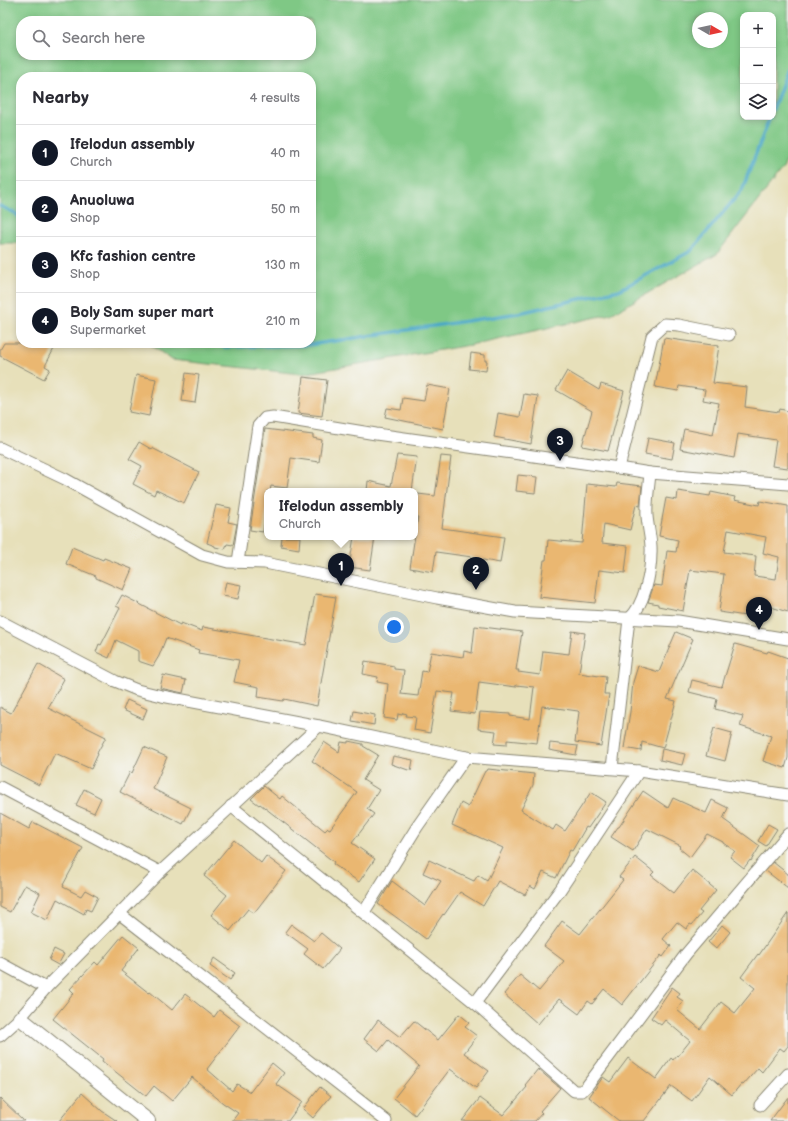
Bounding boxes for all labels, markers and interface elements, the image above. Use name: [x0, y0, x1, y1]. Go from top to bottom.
north arrow: [692, 12, 728, 48]
map controls: [740, 12, 776, 120]
button: +: [740, 12, 776, 48]
search box: [16, 16, 316, 60]
icon: search: [30, 27, 52, 49]
text: Search here: [62, 29, 145, 48]
button: −: [740, 48, 776, 84]
button: layers: [740, 84, 776, 120]
text: Nearby: [32, 88, 89, 108]
text: 4 results: [250, 90, 300, 106]
text: Ifelodun assembly: [70, 135, 195, 154]
text: 1: [42, 145, 48, 161]
text: 40 m: [270, 145, 300, 161]
text: Church: [70, 154, 112, 170]
text: Anuoluwa: [70, 191, 135, 210]
text: 2: [41, 201, 49, 217]
text: 50 m: [271, 201, 300, 217]
text: Shop: [70, 210, 100, 226]
text: Kfc fashion centre: [70, 247, 196, 266]
text: 3: [41, 257, 49, 273]
text: 130 m: [265, 257, 300, 273]
text: Shop: [70, 266, 100, 282]
text: Boly Sam super mart: [70, 303, 214, 322]
text: 4: [41, 313, 49, 329]
text: 210 m: [266, 313, 300, 329]
text: Supermarket: [70, 322, 146, 338]
pin: 3: [547, 428, 573, 461]
popup: [264, 488, 418, 540]
text: Ifelodun assembly: [279, 497, 403, 516]
text: Church: [279, 516, 321, 532]
pin: 1: [328, 553, 354, 586]
pin: 2: [463, 557, 489, 590]
pin: 4: [746, 597, 772, 630]
your location: [384, 617, 404, 637]

